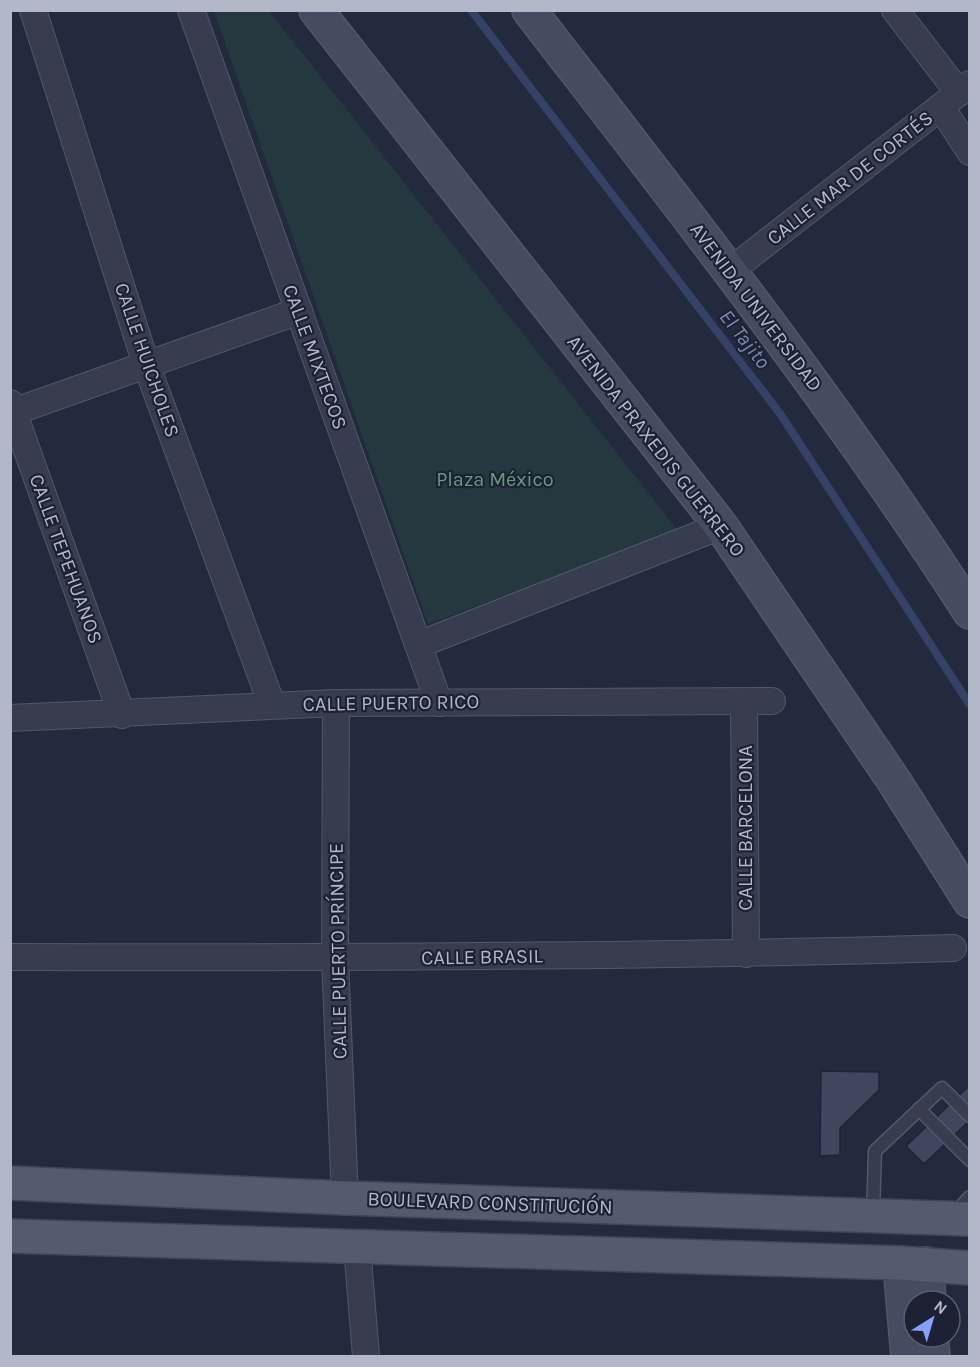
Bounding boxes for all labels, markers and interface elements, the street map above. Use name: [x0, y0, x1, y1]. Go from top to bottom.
street label: CALLE MAR DE CORTÉS: [762, 105, 937, 250]
street label: AVENIDA UNIVERSIDAD: [685, 218, 827, 396]
street label: CALLE HUICHOLES: [110, 280, 184, 440]
street label: CALLE MIXTECOS: [278, 281, 352, 433]
water label: El Tajito: [715, 305, 776, 374]
street label: AVENIDA PRAXEDIS GUERRERO: [562, 331, 750, 561]
park label: Plaza México: [436, 468, 554, 491]
street label: CALLE TEPEHUANOS: [25, 471, 107, 647]
street label: CALLE PUERTO RICO: [302, 690, 480, 716]
street label: CALLE BARCELONA: [734, 745, 757, 911]
street label: CALLE PUERTO PRÍNCIPE: [324, 843, 351, 1059]
street label: CALLE BRASIL: [421, 944, 544, 970]
street label: BOULEVARD CONSTITUCIÓN: [367, 1186, 613, 1219]
north arrow: [902, 1289, 962, 1349]
text: N: [930, 1296, 951, 1318]

